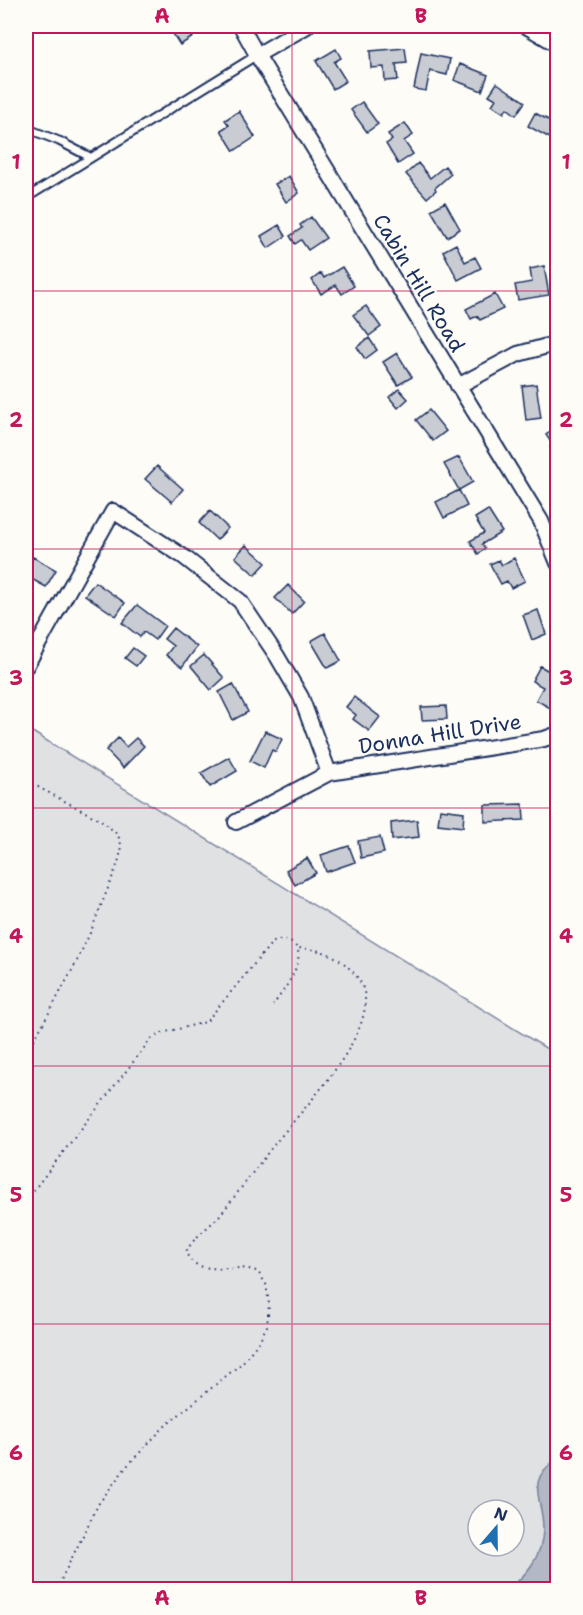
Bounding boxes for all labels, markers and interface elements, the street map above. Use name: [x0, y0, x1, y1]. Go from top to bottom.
text: A: [154, 3, 170, 29]
text: B: [415, 3, 427, 29]
text: 1: [11, 149, 21, 175]
text: 1: [561, 149, 571, 175]
street label: Cabin Hill Road: [367, 209, 471, 357]
text: 2: [9, 407, 23, 433]
text: 2: [559, 407, 573, 433]
text: 3: [9, 665, 23, 691]
text: 3: [559, 665, 573, 691]
street label: Donna Hill Drive: [357, 707, 523, 761]
text: 4: [9, 923, 23, 949]
text: 4: [559, 923, 573, 949]
text: 5: [10, 1182, 22, 1208]
text: 5: [560, 1182, 572, 1208]
text: 6: [9, 1440, 23, 1466]
text: 6: [559, 1440, 573, 1466]
north arrow: [466, 1498, 526, 1558]
text: N: [491, 1502, 511, 1526]
text: A: [154, 1585, 170, 1611]
text: B: [415, 1585, 427, 1611]

